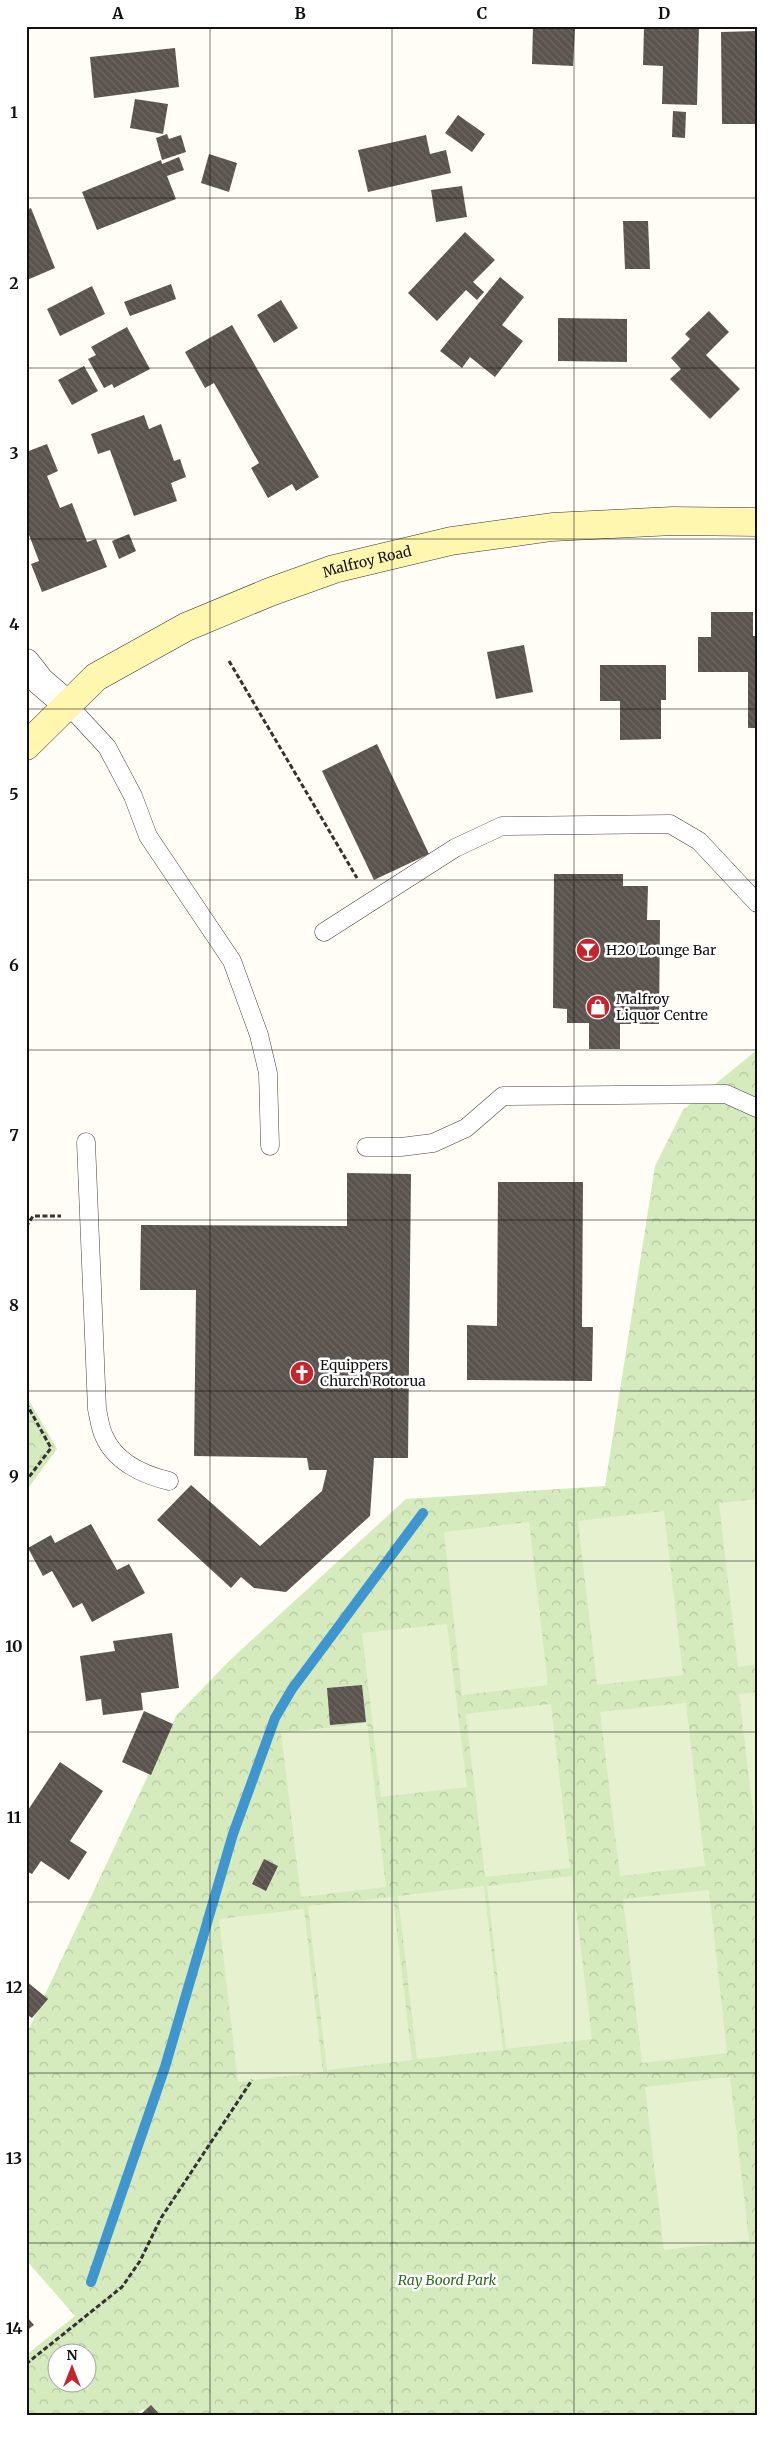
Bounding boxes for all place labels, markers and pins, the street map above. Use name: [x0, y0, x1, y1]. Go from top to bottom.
bar icon: H2O Lounge Bar: [575, 937, 601, 963]
place label: H2O Lounge Bar: [606, 941, 716, 959]
place label: Malfroy Liquor Centre: [616, 990, 708, 1024]
shop icon: Malfroy Liquor Centre: [585, 994, 611, 1020]
place label: Equippers Church Rotorua: [320, 1356, 426, 1390]
church icon: Equippers Church Rotorua: [289, 1360, 315, 1386]

